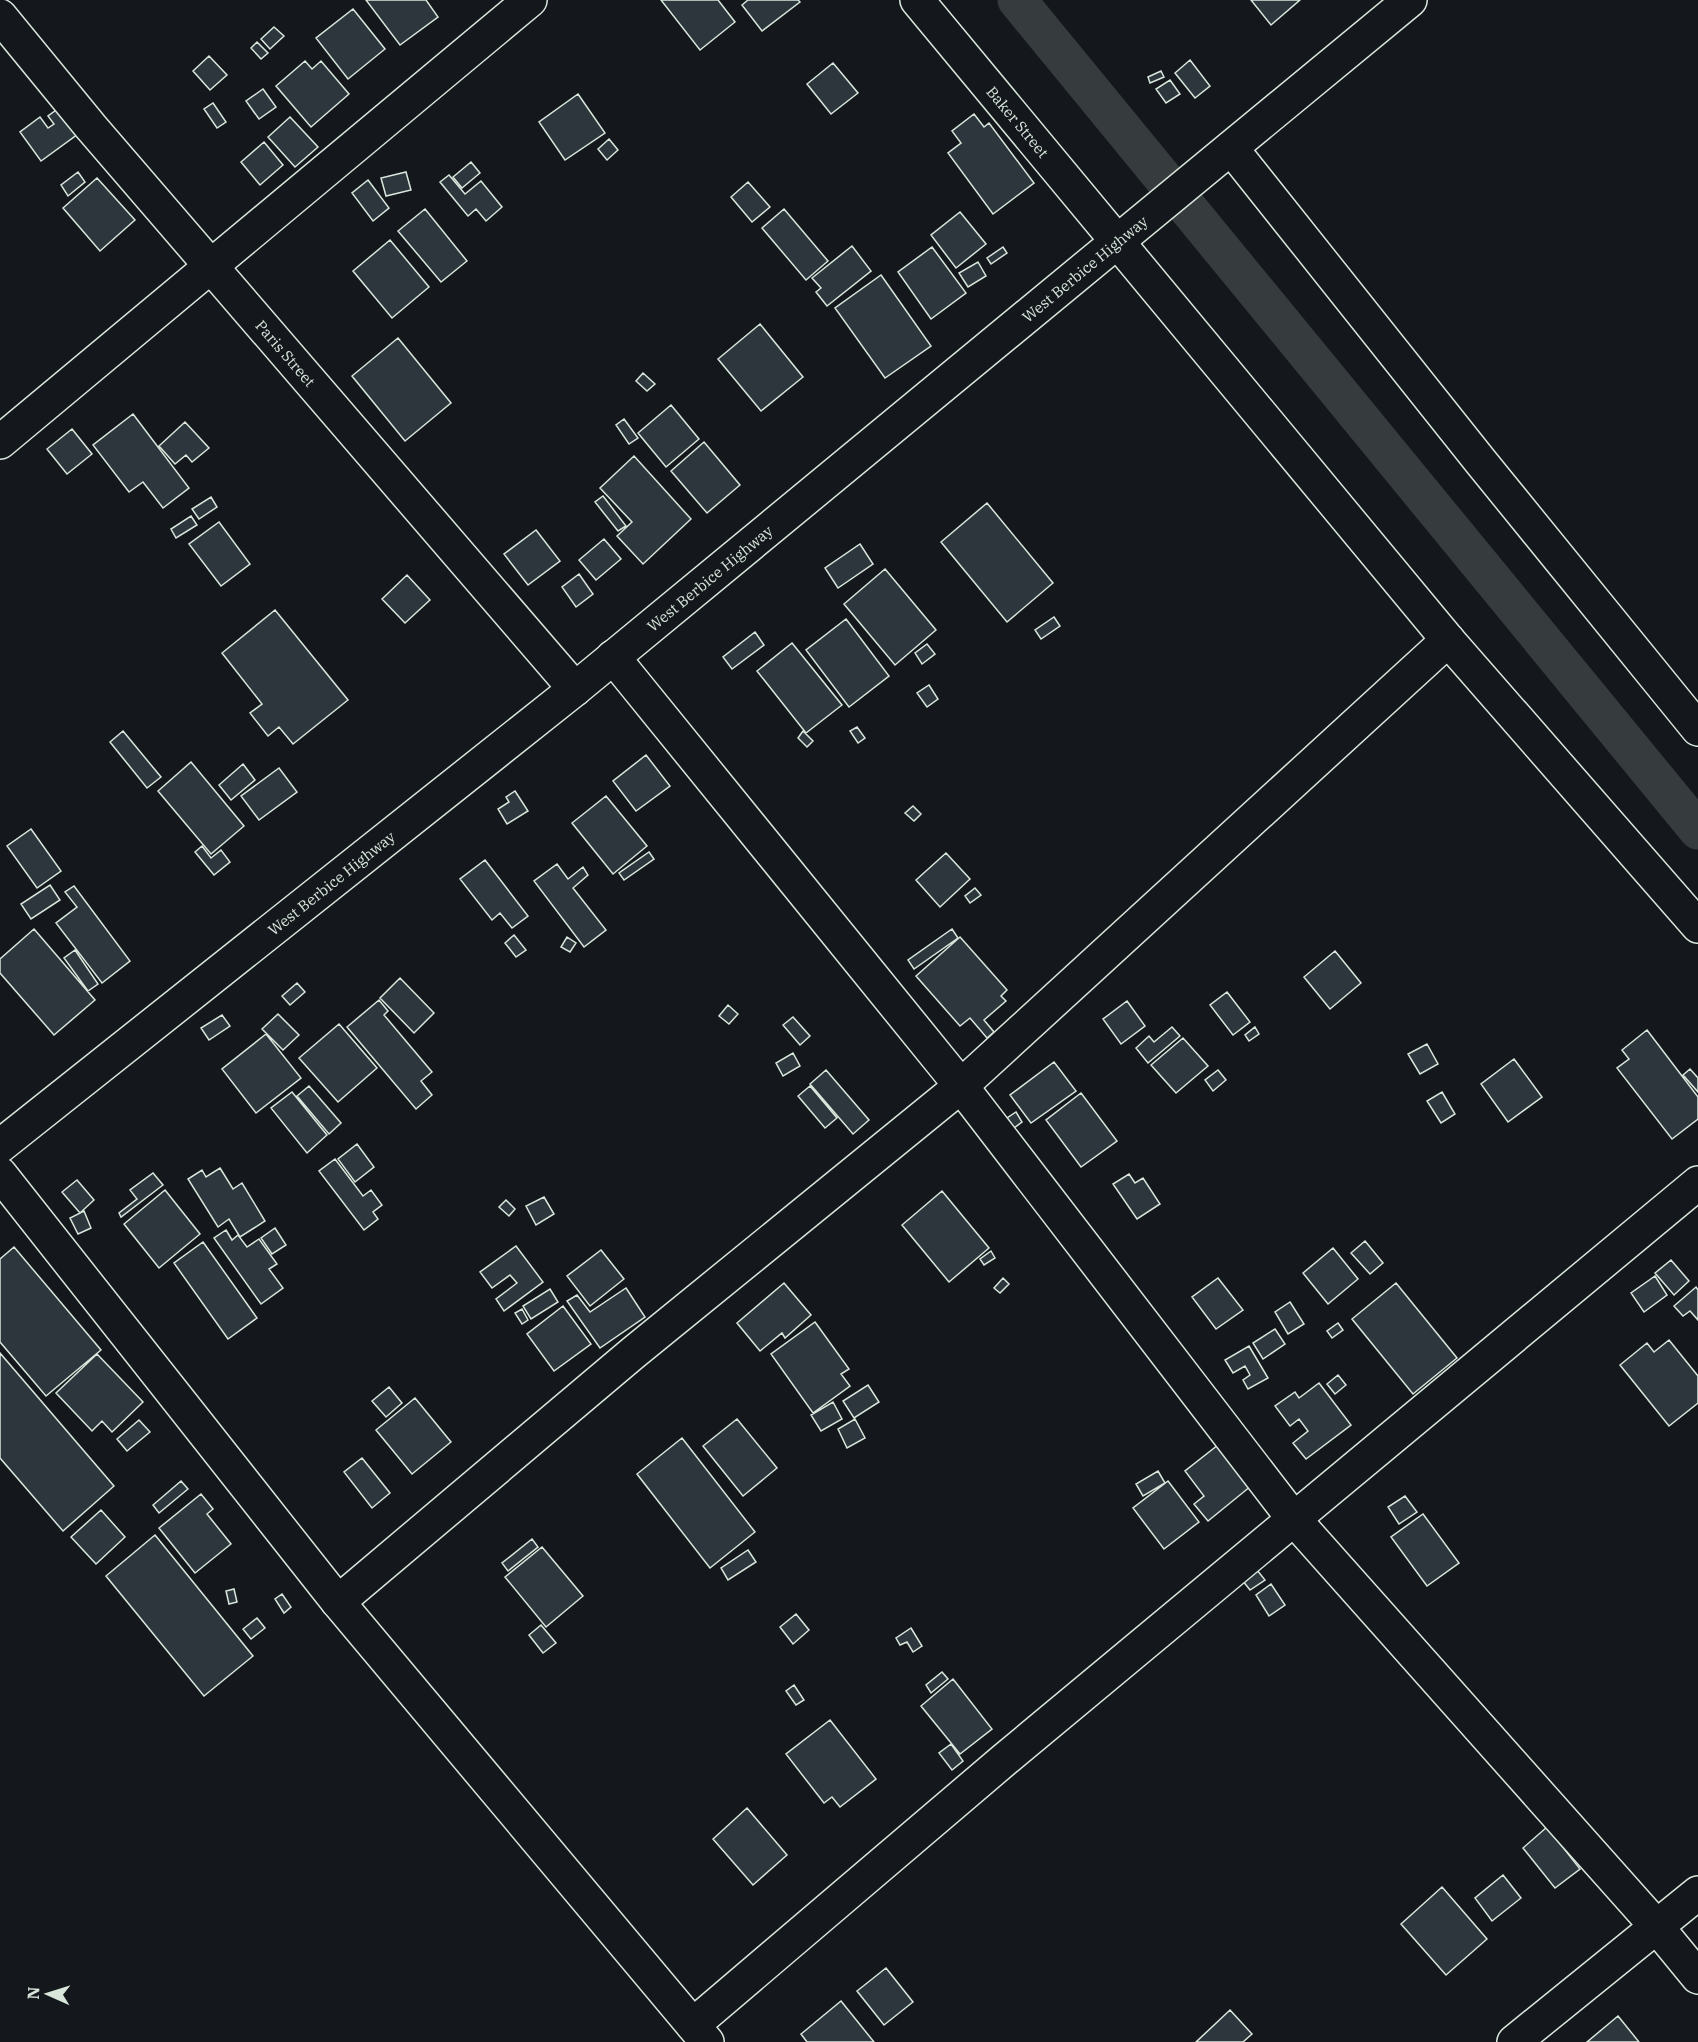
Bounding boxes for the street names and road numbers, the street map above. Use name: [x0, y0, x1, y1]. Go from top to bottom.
street label: Baker Street: [983, 82, 1053, 161]
street label: West Berbice Highway: [1018, 211, 1151, 326]
street label: Paris Street: [252, 316, 320, 390]
street label: West Berbice Highway: [643, 521, 776, 635]
street label: West Berbice Highway: [264, 827, 399, 939]

